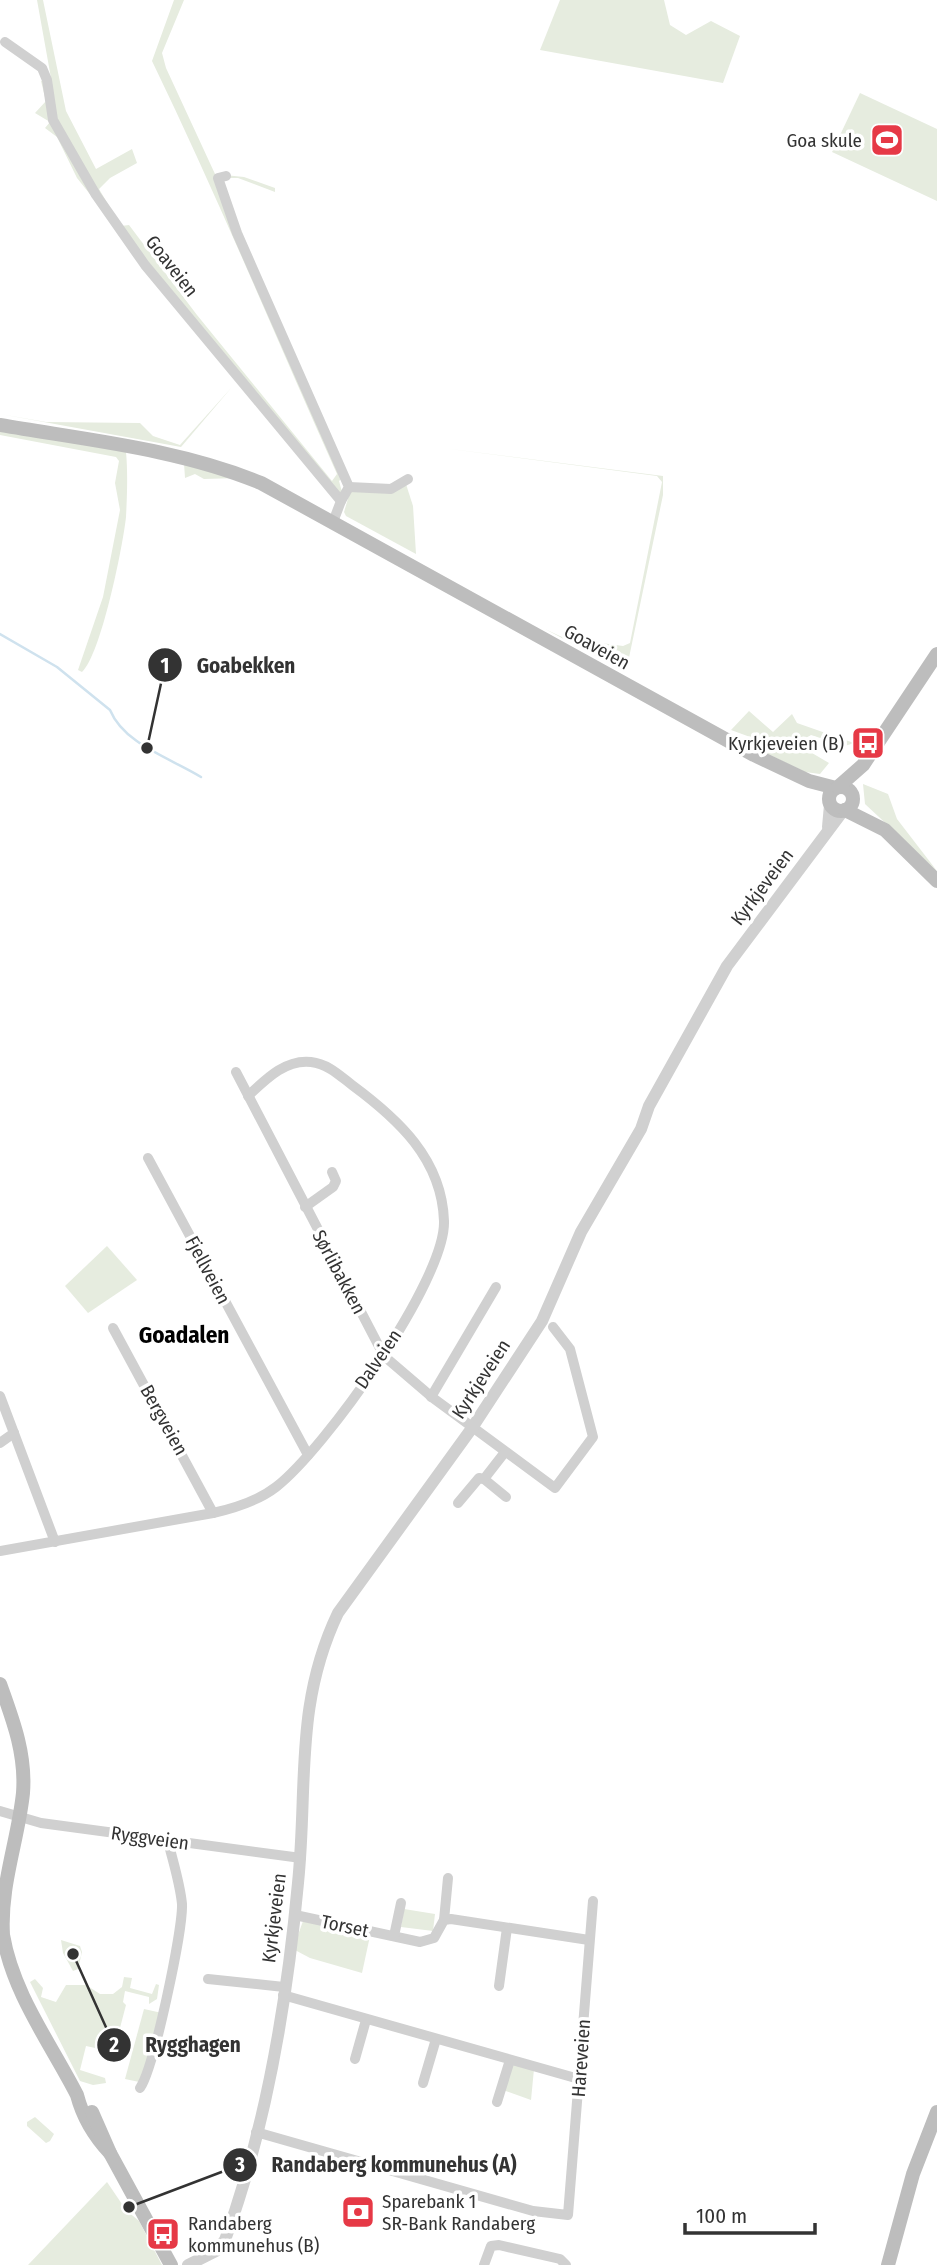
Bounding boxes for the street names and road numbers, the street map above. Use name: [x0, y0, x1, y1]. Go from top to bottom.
street label: Goaveien: [141, 231, 203, 301]
street label: Goaveien: [560, 620, 634, 674]
street label: Kyrkjeveien: [726, 844, 798, 930]
street label: Sørlibakken: [307, 1226, 371, 1318]
street label: Fjellveien: [181, 1232, 235, 1308]
street label: Dalveien: [350, 1325, 406, 1393]
street label: Kyrkjeveien: [447, 1335, 515, 1423]
street label: Bergveien: [135, 1381, 193, 1459]
street label: Ryggveien: [109, 1821, 191, 1855]
street label: Kyrkjeveien: [257, 1872, 291, 1964]
street label: Torset: [319, 1910, 372, 1942]
street label: Hareveien: [567, 2018, 595, 2098]

